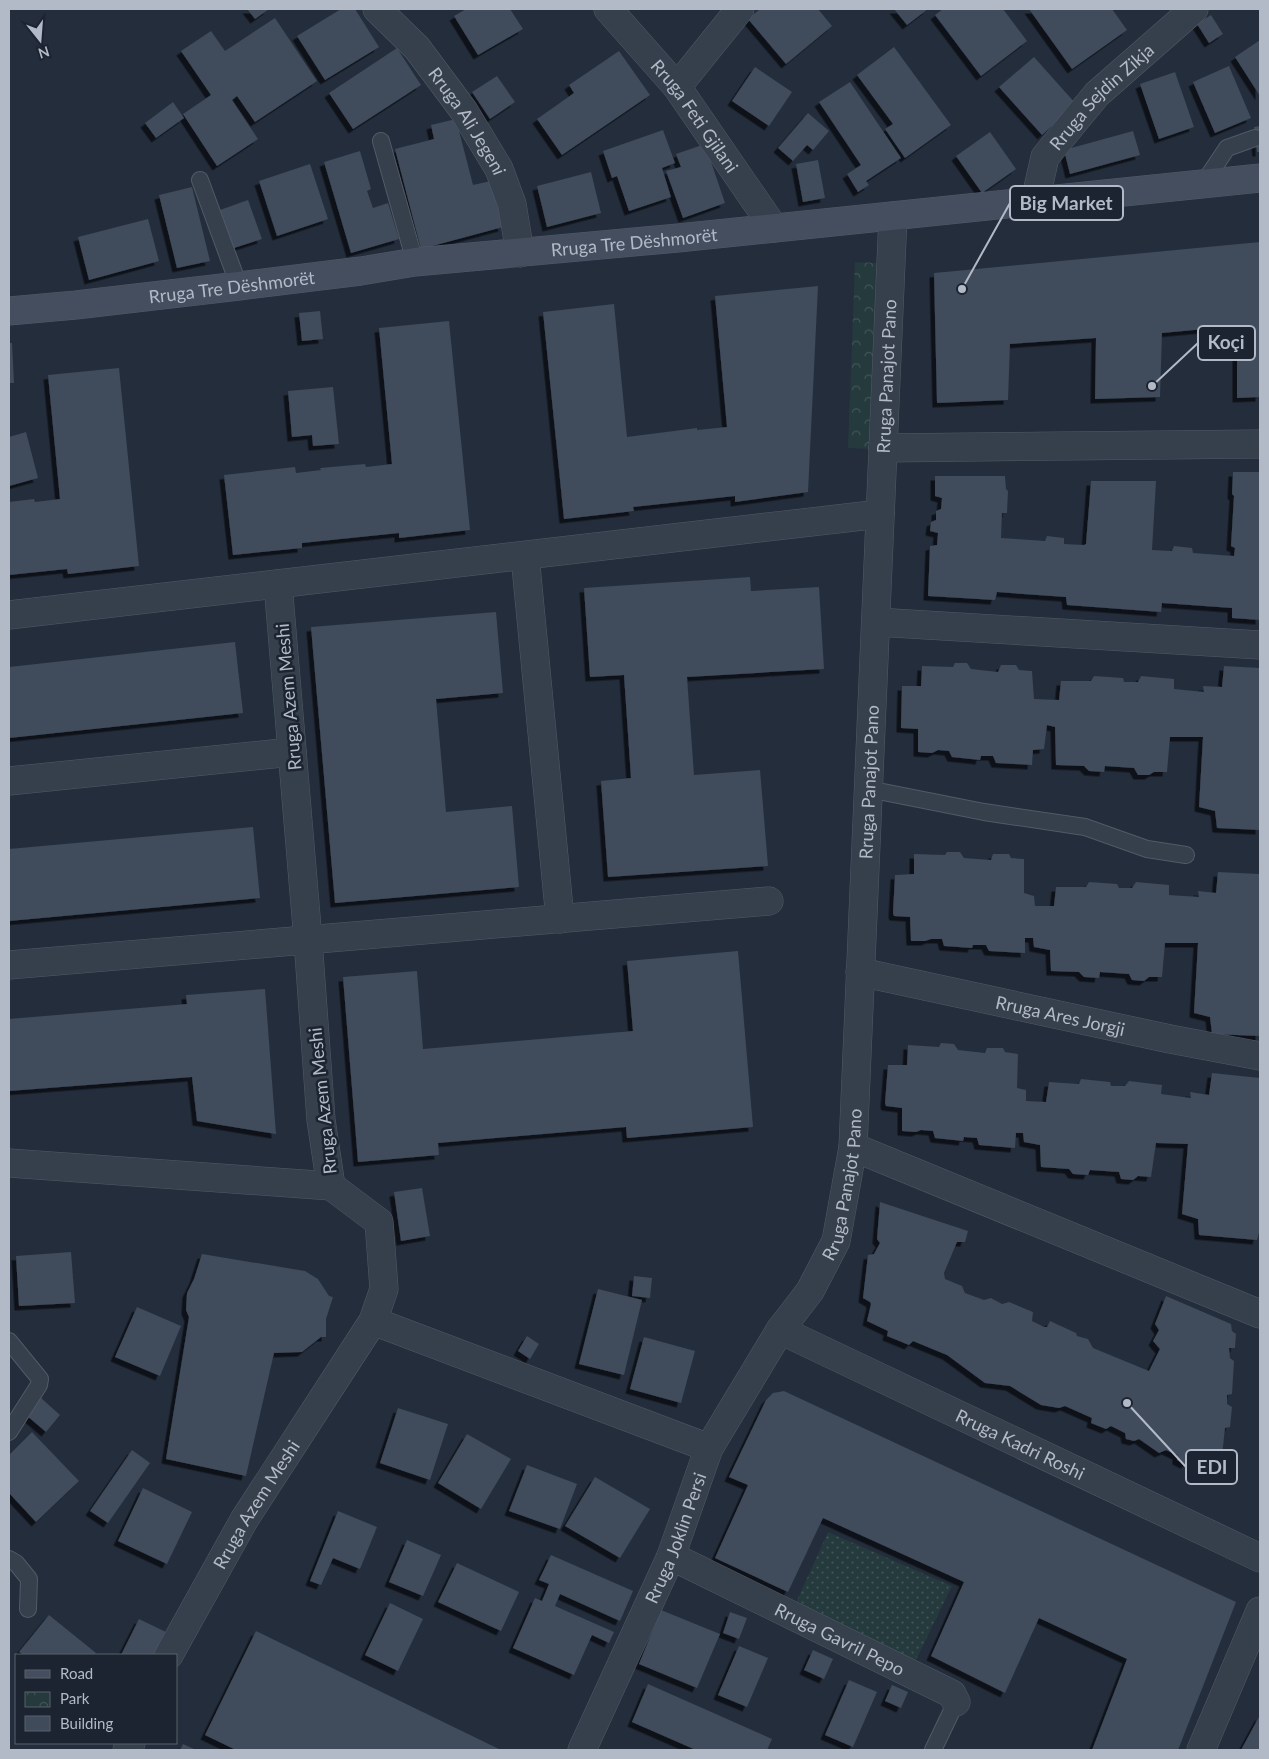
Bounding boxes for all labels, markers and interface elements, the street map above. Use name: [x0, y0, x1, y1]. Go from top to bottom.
north arrow: [15, 15, 65, 65]
street label: Rruga Sejdin Zikja: [1044, 39, 1158, 154]
text: N: [36, 43, 52, 63]
street label: Rruga Feti Gjilani: [647, 55, 743, 177]
street label: Rruga Ali Jegeni: [424, 63, 511, 178]
callout: Big Market: [1010, 186, 1123, 220]
text: Big Market: [1019, 191, 1113, 214]
street label: Rruga Tre Dëshmorët: [550, 223, 719, 261]
street label: Rruga Tre Dëshmorët: [147, 266, 317, 307]
street label: Rruga Panajot Pano: [872, 299, 900, 454]
callout: Koçi: [1198, 326, 1255, 360]
text: Koçi: [1207, 330, 1245, 353]
street label: Rruga Azem Meshi: [271, 623, 305, 771]
street label: Rruga Panajot Pano: [854, 704, 883, 860]
street label: Rruga Ares Jorgji: [994, 991, 1127, 1040]
street label: Rruga Azem Meshi: [303, 1027, 341, 1175]
street label: Rruga Panajot Pano: [817, 1108, 866, 1264]
street label: Rruga Kadri Roshi: [952, 1404, 1088, 1484]
street label: Rruga Azem Meshi: [208, 1436, 304, 1573]
callout: EDI: [1186, 1450, 1237, 1484]
text: EDI: [1196, 1455, 1228, 1478]
street label: Rruga Joklin Persi: [640, 1469, 711, 1607]
street label: Rruga Gavril Pepo: [771, 1598, 908, 1680]
legend: [15, 1654, 178, 1744]
text: Road: [60, 1664, 93, 1682]
text: Park: [60, 1689, 90, 1707]
text: Building: [60, 1714, 113, 1732]

